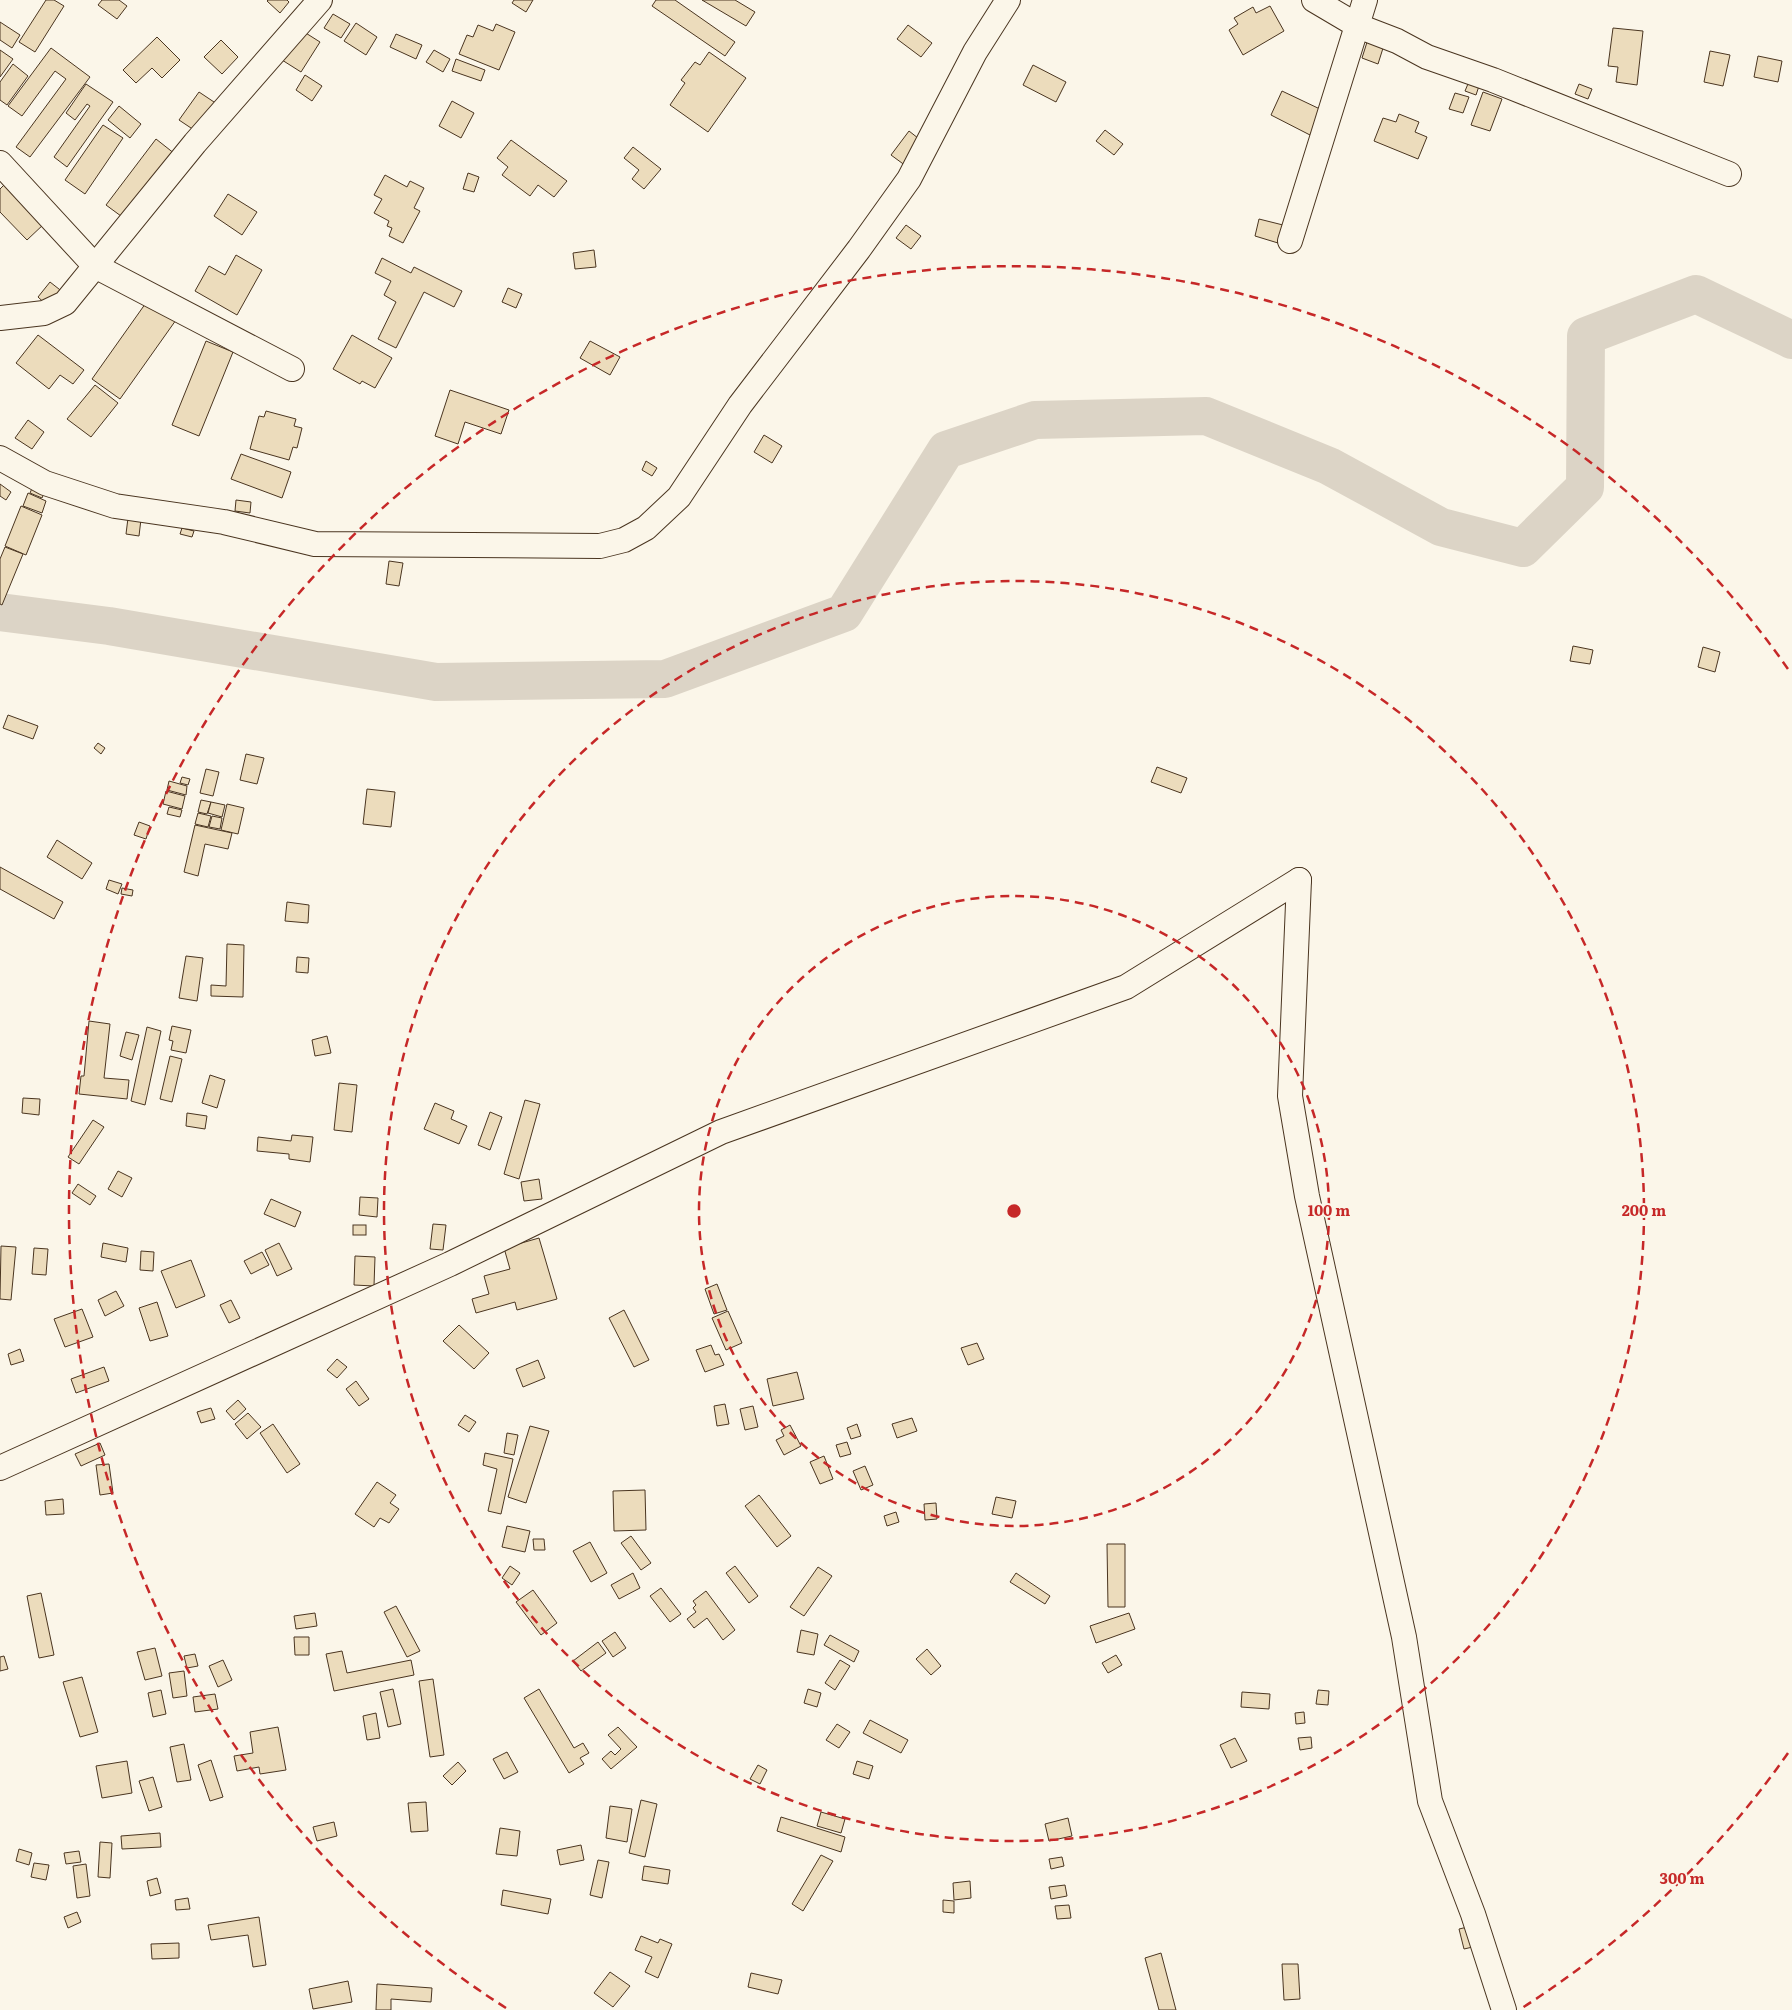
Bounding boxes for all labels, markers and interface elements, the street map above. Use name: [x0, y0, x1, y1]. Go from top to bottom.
text: 100 m: [1308, 1198, 1350, 1221]
text: 200 m: [1622, 1198, 1666, 1221]
centre of rings: [1005, 1202, 1023, 1220]
text: 300 m: [1660, 1866, 1704, 1889]

